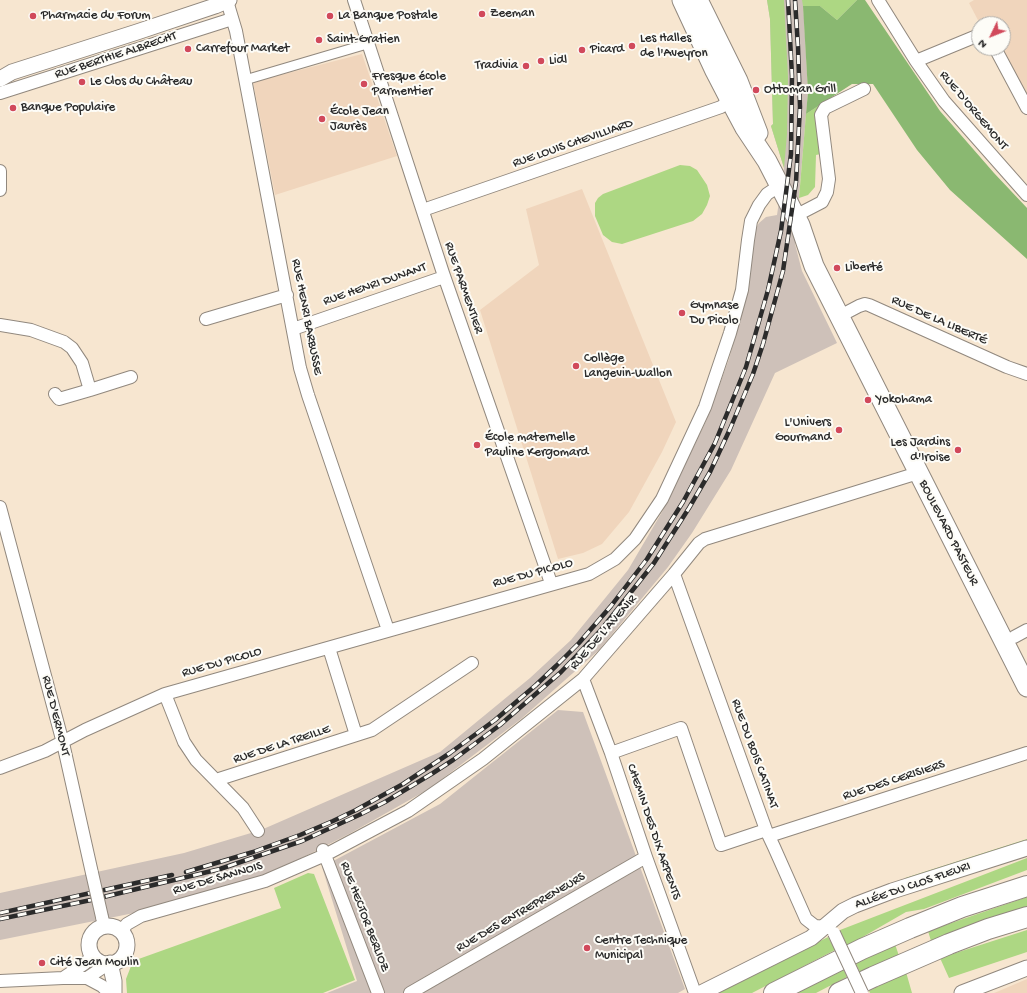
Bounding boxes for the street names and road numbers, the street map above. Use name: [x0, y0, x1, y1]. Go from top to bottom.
street label: RUE BERTHIE ALBRECHT: [53, 29, 179, 83]
street label: RUE D'ORGEMONT: [935, 68, 1011, 154]
street label: RUE LOUIS CHEVILLIARD: [511, 116, 635, 172]
street label: RUE PARMENTIER: [440, 240, 486, 336]
street label: RUE HENRI BARBUSSE: [287, 258, 325, 376]
street label: RUE HENRI DUNANT: [321, 260, 429, 310]
street label: RUE DE LA LIBERTÉ: [889, 293, 989, 349]
street label: BOULEVARD PASTEUR: [915, 478, 981, 588]
street label: RUE DU PICOLO: [491, 556, 575, 592]
street label: RUE DE L'AVENIR: [567, 592, 641, 674]
street label: RUE DU PICOLO: [180, 644, 264, 682]
street label: RUE D'ERMONT: [37, 674, 73, 758]
street label: RUE DU BOIS CATINAT: [727, 697, 781, 811]
street label: RUE DE LA TREILLE: [231, 722, 333, 768]
street label: RUE DES CERISIERS: [841, 757, 947, 805]
street label: CHEMIN DES DIX ARPENTS: [622, 762, 684, 902]
street label: RUE DE SANNOIS: [171, 859, 265, 899]
street label: ALLÉE DU CLOS FLEURI: [853, 859, 973, 913]
street label: RUE HECTOR BERLIOZ: [336, 860, 392, 974]
street label: RUE DES ENTREPRENEURS: [454, 870, 588, 956]

